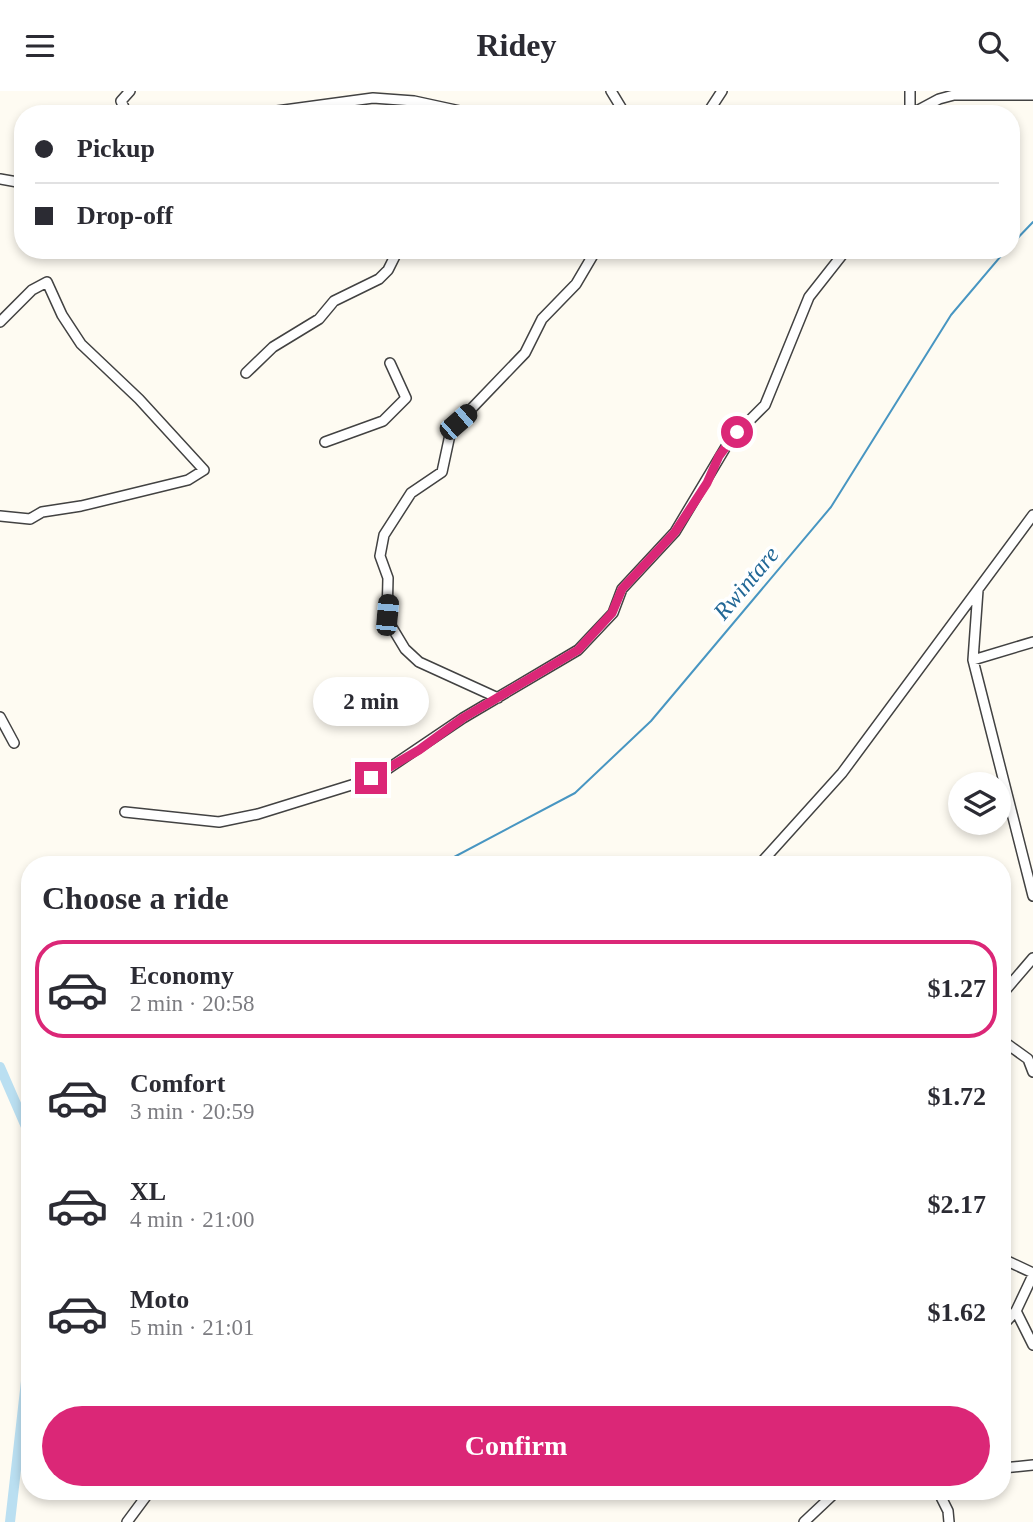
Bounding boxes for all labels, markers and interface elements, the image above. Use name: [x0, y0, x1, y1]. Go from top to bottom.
icon: menu: [21, 27, 59, 65]
text: Ridey: [477, 27, 557, 63]
icon: search: [974, 27, 1012, 65]
text: Pickup: [77, 134, 155, 163]
text: Drop-off: [77, 201, 173, 230]
car: [436, 400, 481, 444]
route start: [721, 416, 753, 448]
water label: Rwintare: [707, 541, 784, 625]
car: [375, 593, 400, 637]
callout: 2 min: [313, 677, 429, 725]
text: 2 min: [343, 689, 399, 714]
route end: [355, 762, 387, 794]
map controls: [948, 772, 1011, 835]
button: layers: [948, 772, 1011, 835]
text: Choose a ride: [42, 880, 229, 916]
icon: car: [46, 958, 109, 1021]
text: Economy: [130, 961, 234, 990]
text: $1.27: [928, 974, 986, 1003]
text: 2 min · 20:58: [130, 991, 255, 1016]
icon: car: [46, 1066, 109, 1129]
text: Comfort: [130, 1069, 225, 1098]
text: $1.72: [928, 1082, 986, 1111]
text: 3 min · 20:59: [130, 1099, 255, 1124]
icon: car: [46, 1174, 109, 1237]
text: XL: [130, 1177, 166, 1206]
text: $2.17: [928, 1190, 986, 1219]
text: 4 min · 21:00: [130, 1207, 255, 1232]
icon: car: [46, 1282, 109, 1345]
text: Moto: [130, 1285, 189, 1314]
text: $1.62: [928, 1298, 986, 1327]
text: 5 min · 21:01: [130, 1315, 255, 1340]
button: Confirm: [42, 1406, 990, 1486]

